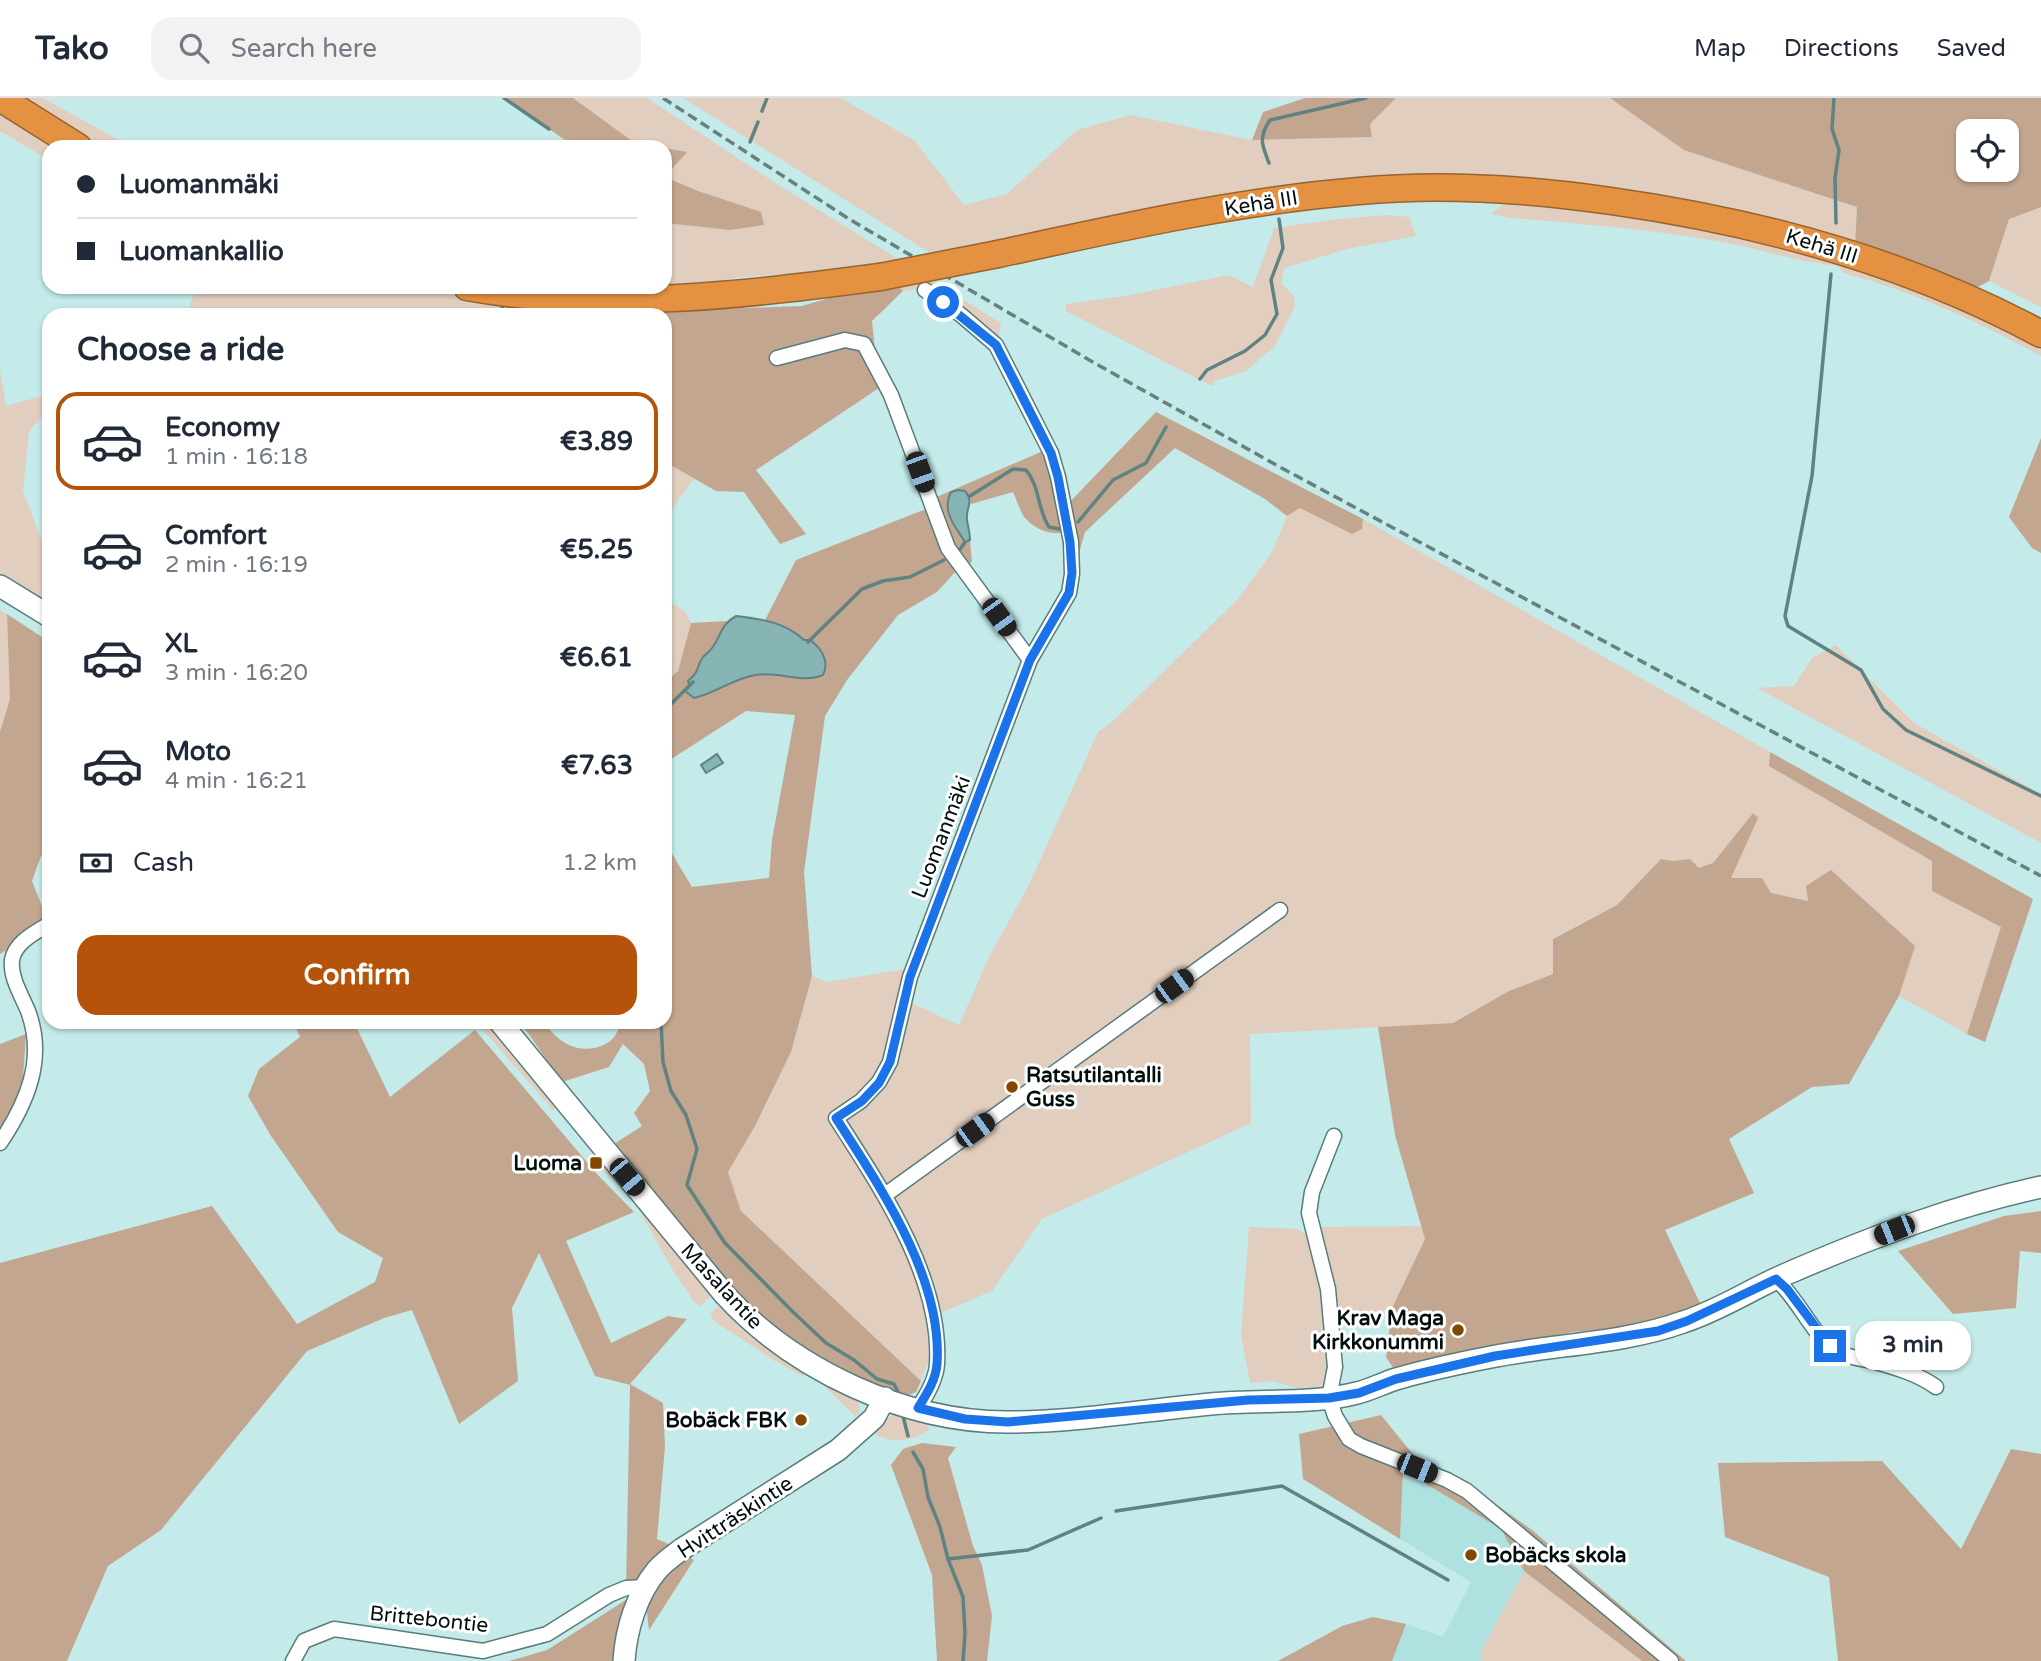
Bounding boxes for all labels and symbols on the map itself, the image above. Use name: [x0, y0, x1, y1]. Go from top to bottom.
street label: Kehä III: [1223, 185, 1300, 222]
street label: Kehä III: [1783, 224, 1861, 269]
route start: [927, 286, 959, 318]
car: [903, 449, 938, 495]
car: [979, 594, 1020, 640]
street label: Luomanmäki: [907, 772, 976, 902]
car: [1151, 965, 1198, 1007]
place label: Ratsutilantalli Guss: [1026, 1063, 1162, 1112]
marker: Ratsutilantalli Guss: [1004, 1079, 1020, 1095]
car: [952, 1109, 999, 1151]
place label: Luoma: [513, 1151, 582, 1176]
car: [606, 1154, 649, 1200]
marker: Luoma: [588, 1155, 604, 1171]
car: [1871, 1212, 1918, 1248]
street label: Masalantie: [675, 1238, 768, 1335]
place label: Krav Maga Kirkkonummi: [1312, 1306, 1444, 1355]
marker: Krav Maga Kirkkonummi: [1450, 1322, 1466, 1338]
callout: 3 min: [1854, 1322, 1970, 1370]
route end: [1814, 1330, 1846, 1362]
place label: Bobäck FBK: [665, 1408, 787, 1433]
marker: Bobäck FBK: [793, 1412, 809, 1428]
car: [1394, 1450, 1441, 1486]
street label: Hvitträskintie: [673, 1471, 798, 1564]
place label: Bobäcks skola: [1485, 1543, 1626, 1568]
marker: Bobäcks skola: [1463, 1547, 1479, 1563]
street label: Brittebontie: [368, 1601, 490, 1638]

